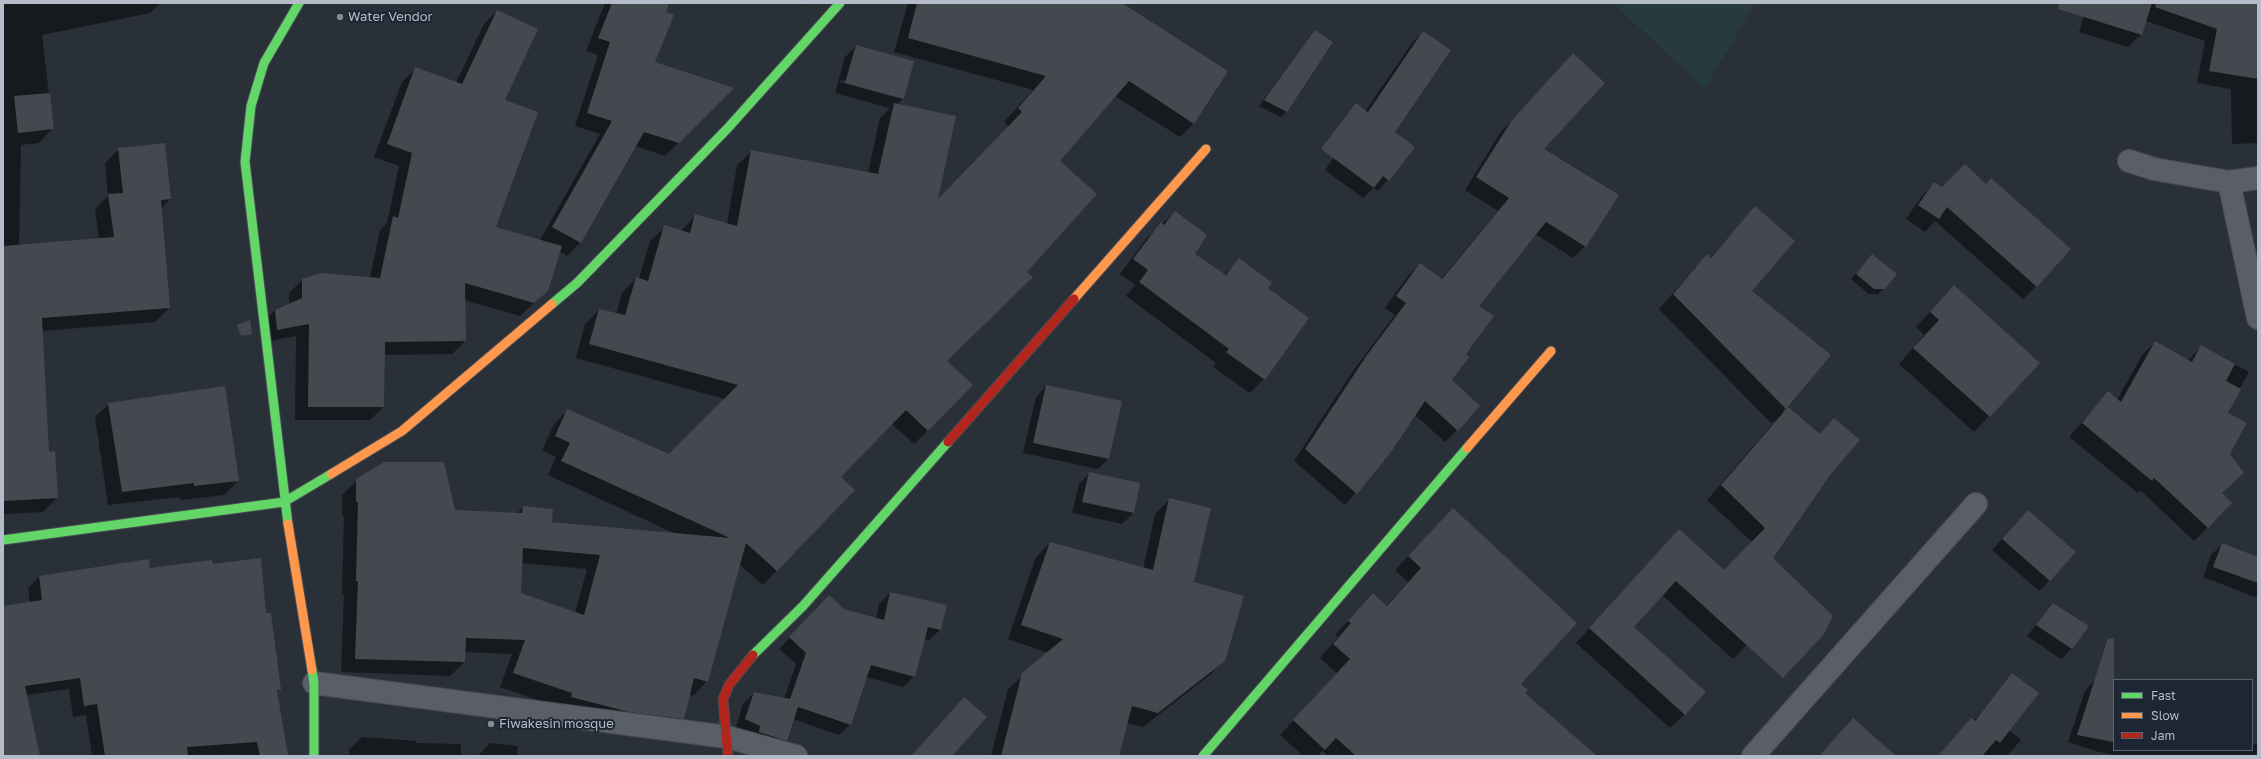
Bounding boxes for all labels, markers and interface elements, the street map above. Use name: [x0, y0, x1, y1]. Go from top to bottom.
place label: Water Vendor: [348, 9, 433, 25]
marker: Water Vendor: [335, 12, 345, 22]
legend: [2113, 679, 2253, 751]
text: Fast: [2151, 688, 2176, 703]
text: Slow: [2151, 708, 2179, 723]
place label: Fiwakesin mosque: [499, 716, 614, 732]
marker: Fiwakesin mosque: [486, 719, 496, 729]
text: Jam: [2151, 728, 2175, 743]

